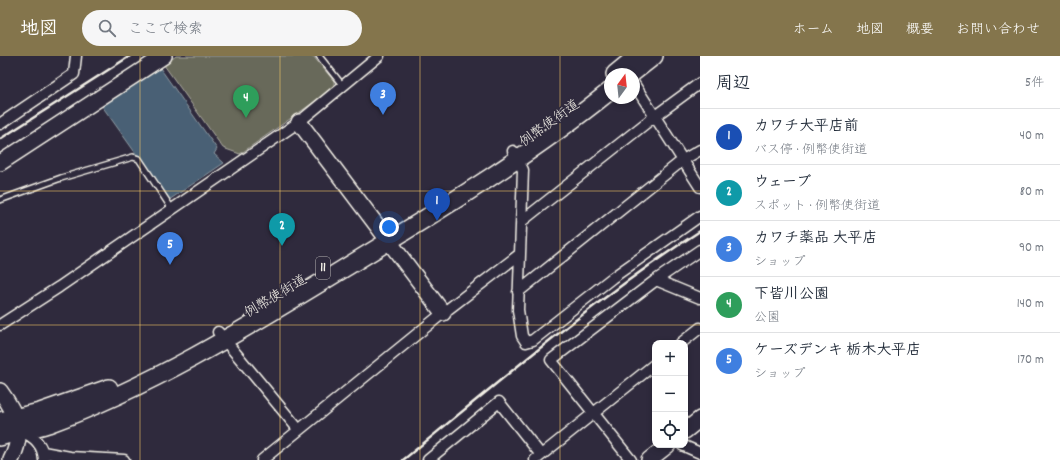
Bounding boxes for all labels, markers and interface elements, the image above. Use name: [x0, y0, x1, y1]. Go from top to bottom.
search box: [82, 10, 362, 46]
text: 地図: [20, 17, 58, 44]
icon: search: [96, 17, 118, 39]
text: ここで検索: [128, 19, 203, 41]
text: ホーム: [793, 20, 834, 40]
text: 地図: [856, 20, 884, 40]
text: 概要: [906, 20, 934, 40]
text: お問い合わせ: [956, 20, 1040, 40]
north arrow: [604, 68, 640, 104]
text: 周辺: [716, 73, 750, 97]
text: 5件: [1025, 74, 1044, 93]
pin: 3: [370, 82, 396, 115]
pin: 4: [233, 85, 259, 118]
street label: 例幣使街道: [516, 95, 584, 153]
text: カワチ大平店前: [754, 116, 859, 138]
text: 1: [728, 127, 730, 146]
text: 40 m: [1020, 127, 1044, 146]
text: バス停 · 例幣使街道: [754, 141, 867, 160]
text: ウェーブ: [754, 172, 811, 194]
text: 2: [726, 183, 732, 202]
text: 80 m: [1020, 183, 1044, 202]
pin: 1: [424, 188, 450, 221]
text: スポット · 例幣使街道: [754, 197, 880, 216]
pin: 2: [269, 213, 295, 246]
your location: [379, 217, 399, 237]
text: カワチ薬品 大平店: [754, 228, 877, 250]
pin: 5: [157, 232, 183, 265]
text: 3: [726, 239, 732, 258]
text: 90 m: [1019, 239, 1044, 258]
text: ショップ: [754, 253, 805, 272]
road number: 11: [316, 257, 330, 279]
street label: 例幣使街道: [241, 270, 311, 324]
text: 下皆川公園: [754, 284, 829, 306]
text: 4: [726, 295, 732, 314]
text: 140 m: [1017, 295, 1044, 314]
text: 公園: [754, 309, 780, 328]
map controls: [652, 340, 688, 448]
button: +: [652, 340, 688, 376]
text: ケーズデンキ 栃木大平店: [754, 340, 921, 362]
text: 5: [726, 351, 732, 370]
text: 170 m: [1017, 351, 1044, 370]
text: ショップ: [754, 365, 805, 384]
button: −: [652, 376, 688, 412]
button: locate: [652, 412, 688, 448]

